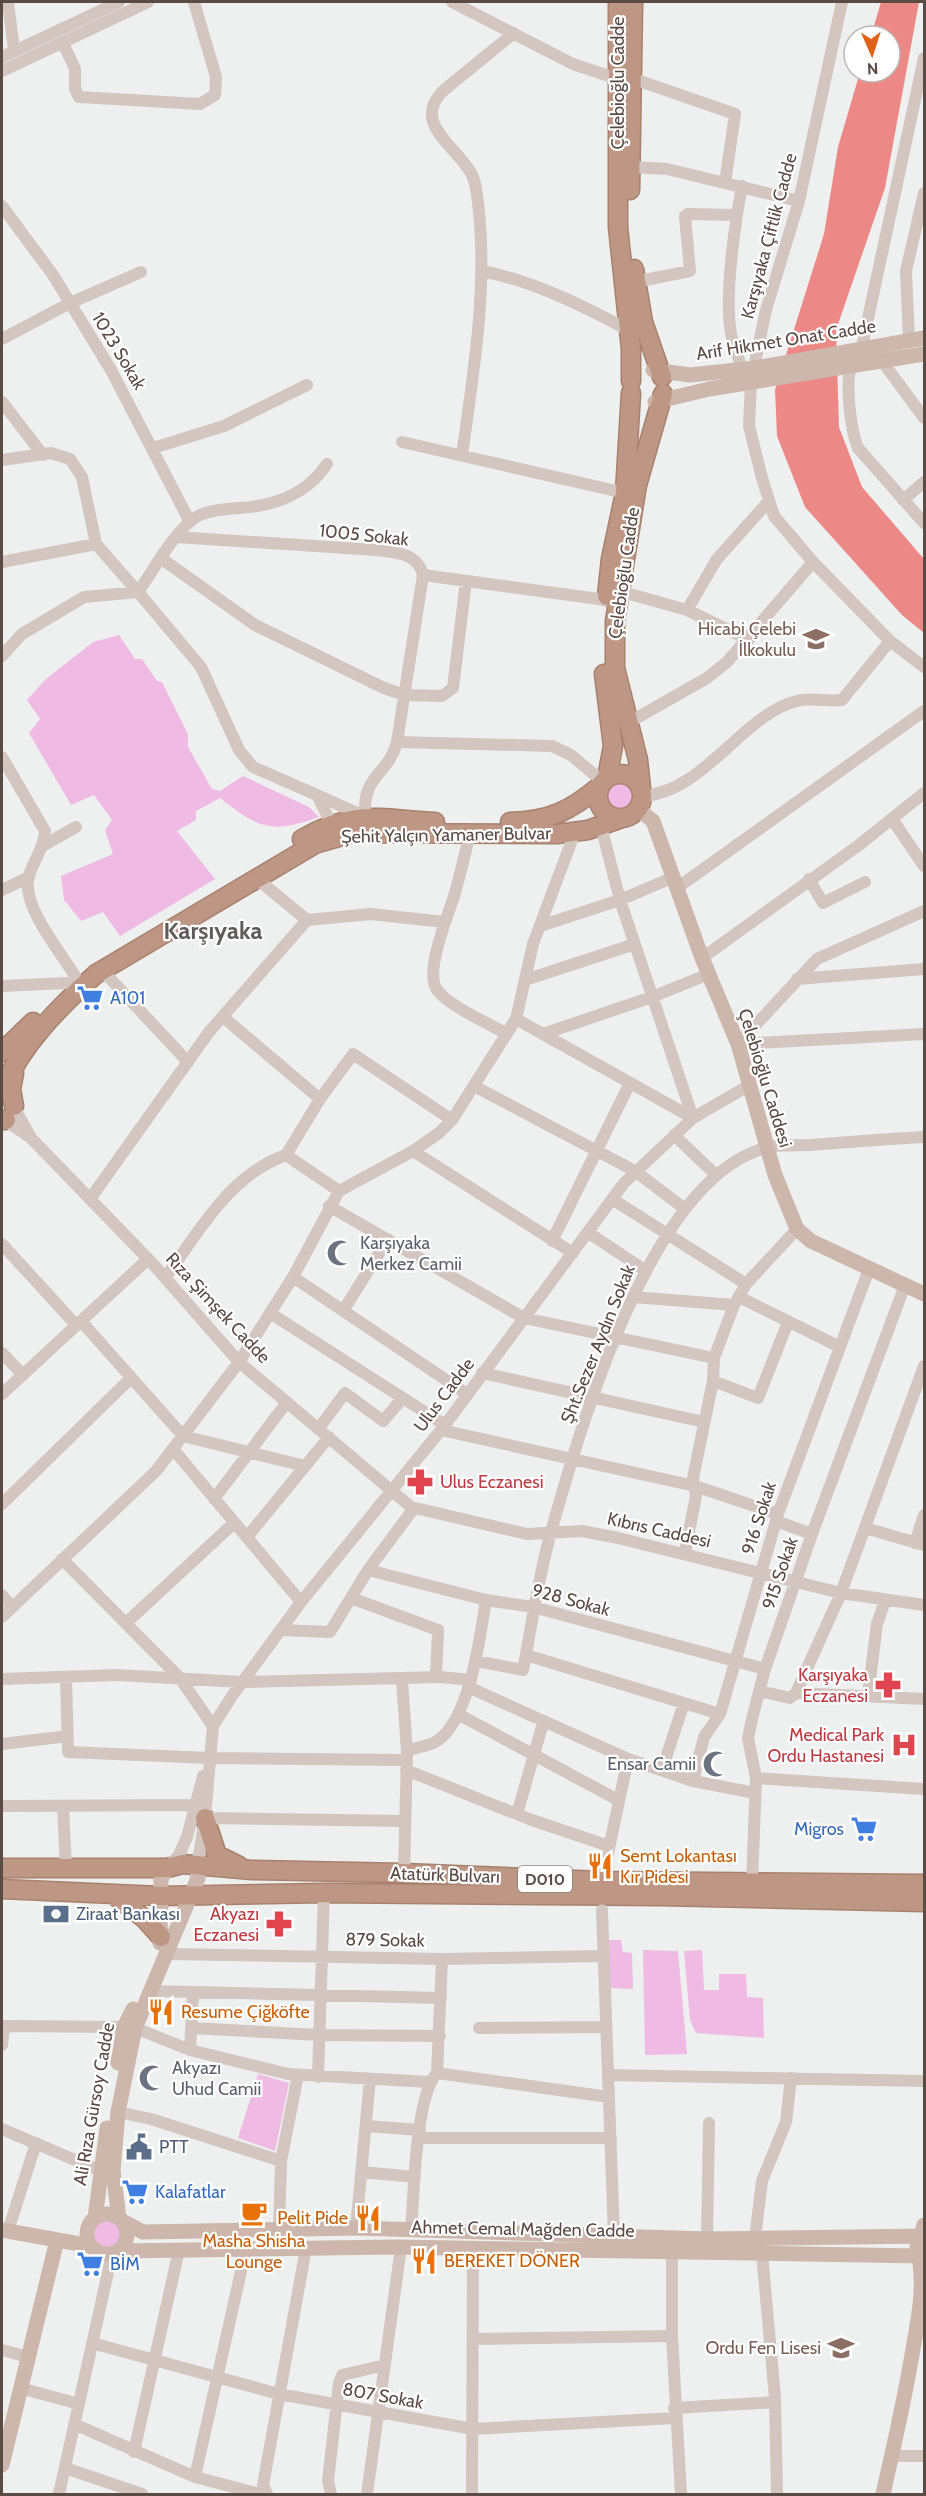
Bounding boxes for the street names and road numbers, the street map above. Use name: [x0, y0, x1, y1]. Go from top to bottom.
street label: Çelebioğlu Cadde: [607, 17, 629, 149]
street label: Karşıyaka Çiftlik Cadde: [736, 151, 802, 321]
street label: 1023 Sokak: [87, 308, 151, 395]
street label: Arif Hikmet Onat Cadde: [695, 315, 877, 365]
street label: Çelebioğlu Cadde: [604, 506, 644, 640]
street label: 1005 Sokak: [318, 519, 411, 551]
street label: Şehit Yalçın Yamaner Bulvar: [341, 822, 551, 848]
street label: Çelebioğlu Caddesi: [733, 1006, 797, 1150]
street label: Rıza Şimşek Cadde: [161, 1248, 275, 1368]
street label: Şht.Sezer Aydın Sokak: [556, 1261, 640, 1427]
street label: Ulus Cadde: [409, 1354, 479, 1436]
street label: 916 Sokak: [737, 1478, 781, 1557]
street label: Kıbrıs Caddesi: [605, 1507, 713, 1553]
street label: 915 Sokak: [757, 1533, 803, 1612]
street label: 928 Sokak: [530, 1579, 613, 1621]
street label: Atatürk Bulvarı: [390, 1862, 500, 1888]
road number: D010: [518, 1866, 572, 1892]
street label: 879 Sokak: [345, 1928, 426, 1952]
street label: Ali Rıza Gürsoy Cadde: [69, 2021, 119, 2187]
street label: Ahmet Cemal Mağden Cadde: [411, 2216, 635, 2242]
street label: 807 Sokak: [341, 2378, 426, 2414]

